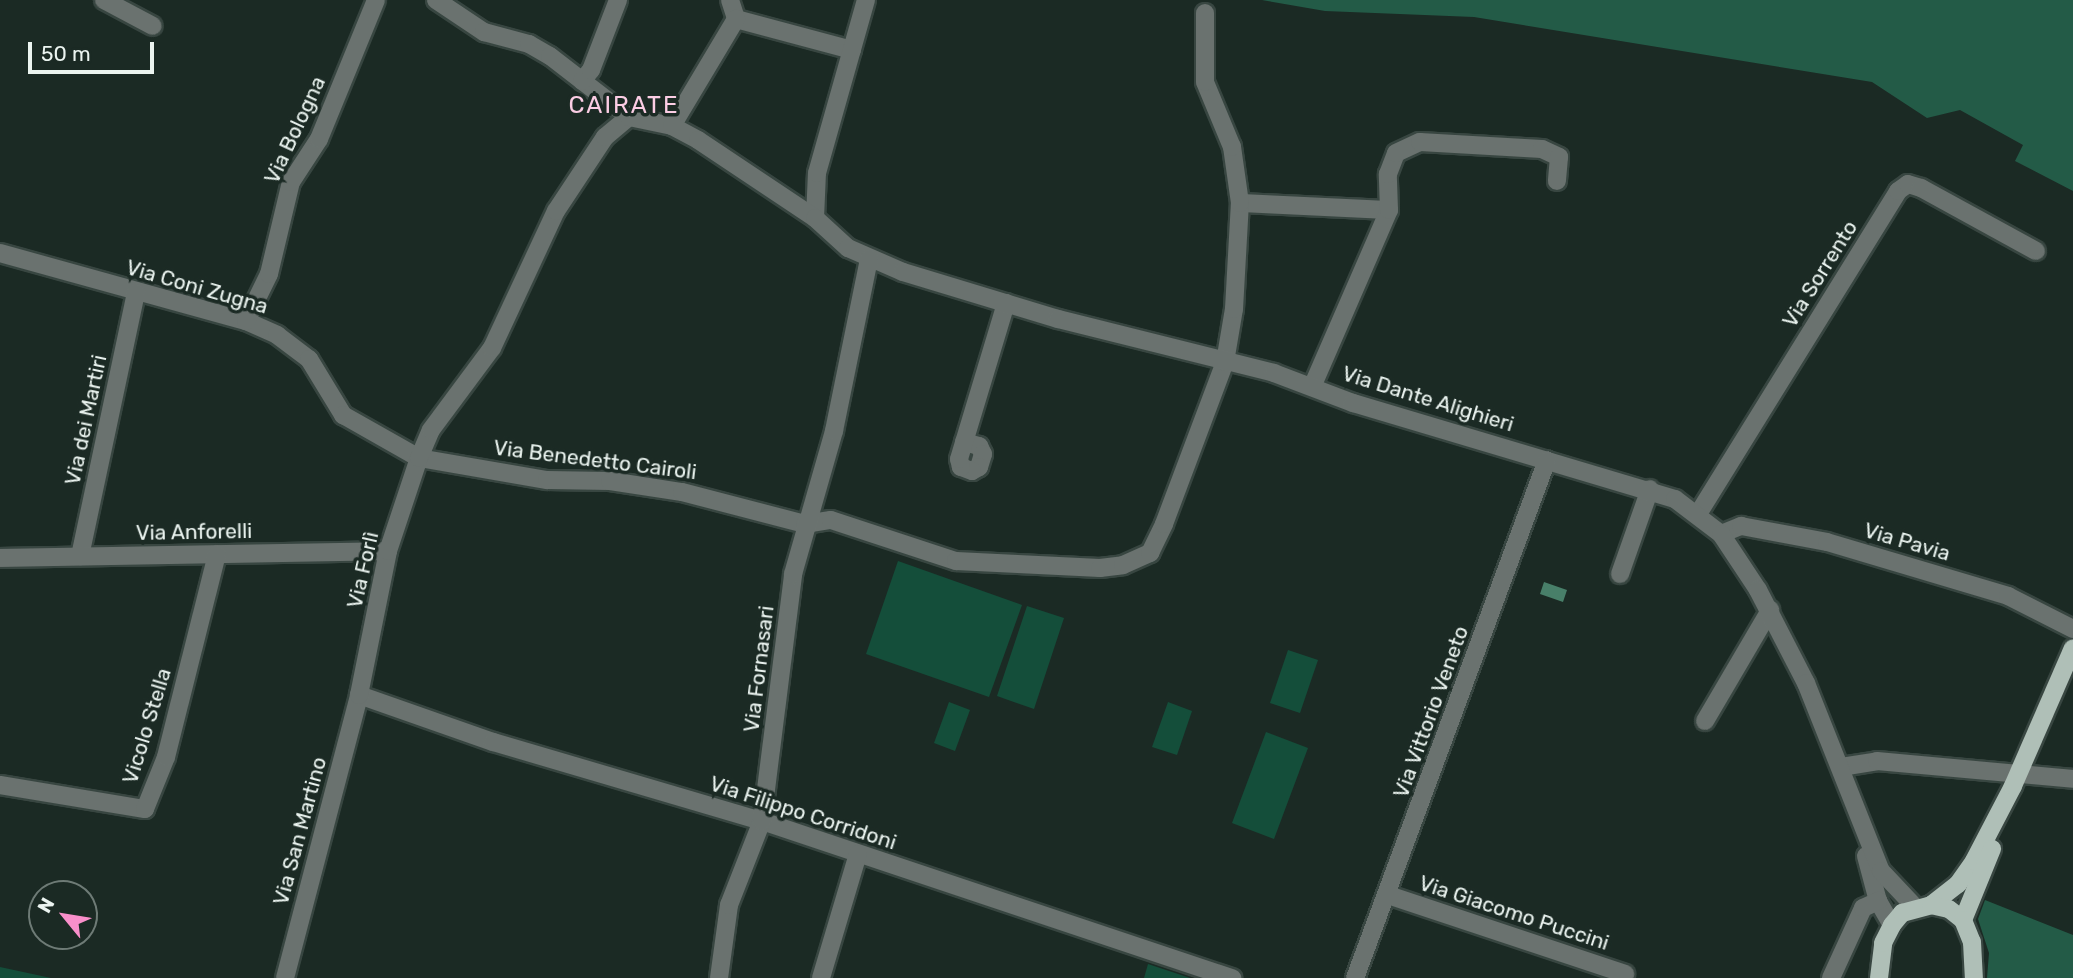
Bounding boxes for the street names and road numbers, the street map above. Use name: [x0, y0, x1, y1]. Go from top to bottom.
street label: Via Bologna: [259, 72, 331, 188]
street label: Via Sorrento: [1777, 216, 1863, 332]
street label: Via Coni Zugna: [123, 255, 271, 319]
street label: Via dei Martiri: [60, 353, 112, 487]
street label: Via Dante Alighieri: [1339, 361, 1517, 437]
street label: Via Benedetto Cairoli: [492, 435, 698, 485]
street label: Via Anforelli: [135, 518, 253, 546]
street label: Via Pavia: [1861, 518, 1953, 566]
street label: Via Forlì: [342, 529, 384, 611]
street label: Via Fornasari: [739, 604, 779, 734]
street label: Via Vittorio Veneto: [1388, 622, 1474, 802]
street label: Vicolo Stella: [117, 665, 177, 787]
street label: Via San Martino: [268, 754, 332, 908]
street label: Via Filippo Corridoni: [707, 771, 899, 855]
street label: Via Giacomo Puccini: [1416, 870, 1612, 956]

